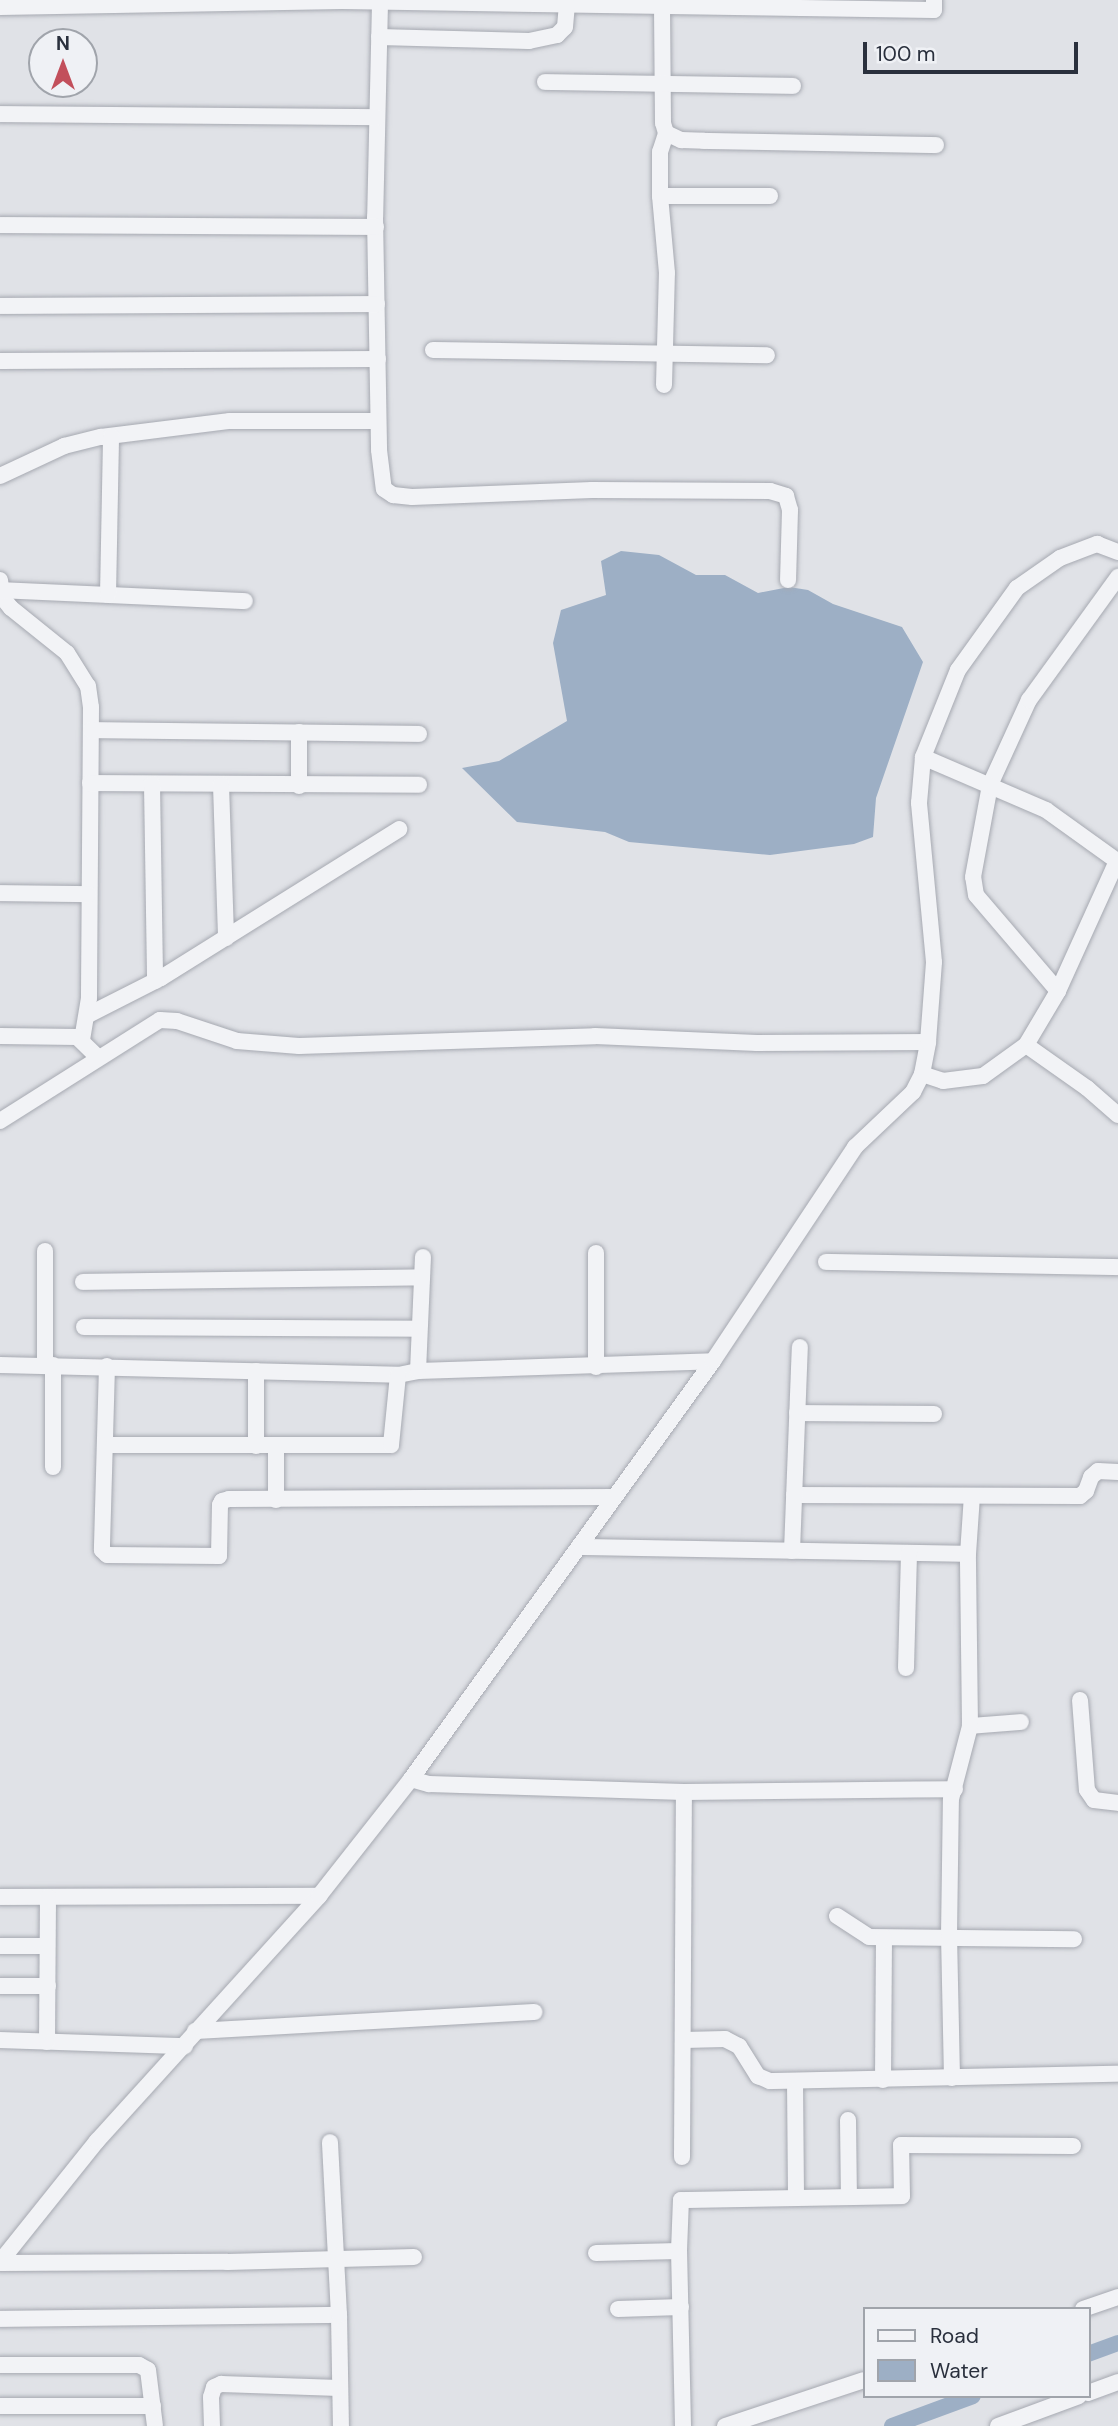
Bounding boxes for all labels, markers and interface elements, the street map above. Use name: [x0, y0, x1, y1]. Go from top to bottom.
north arrow: [28, 28, 98, 98]
scale bar: [866, 28, 1081, 72]
text: N: [56, 31, 70, 56]
text: 100 m: [876, 40, 936, 68]
legend: [862, 2307, 1090, 2398]
text: Road: [930, 2322, 979, 2350]
text: Water: [930, 2357, 988, 2385]

